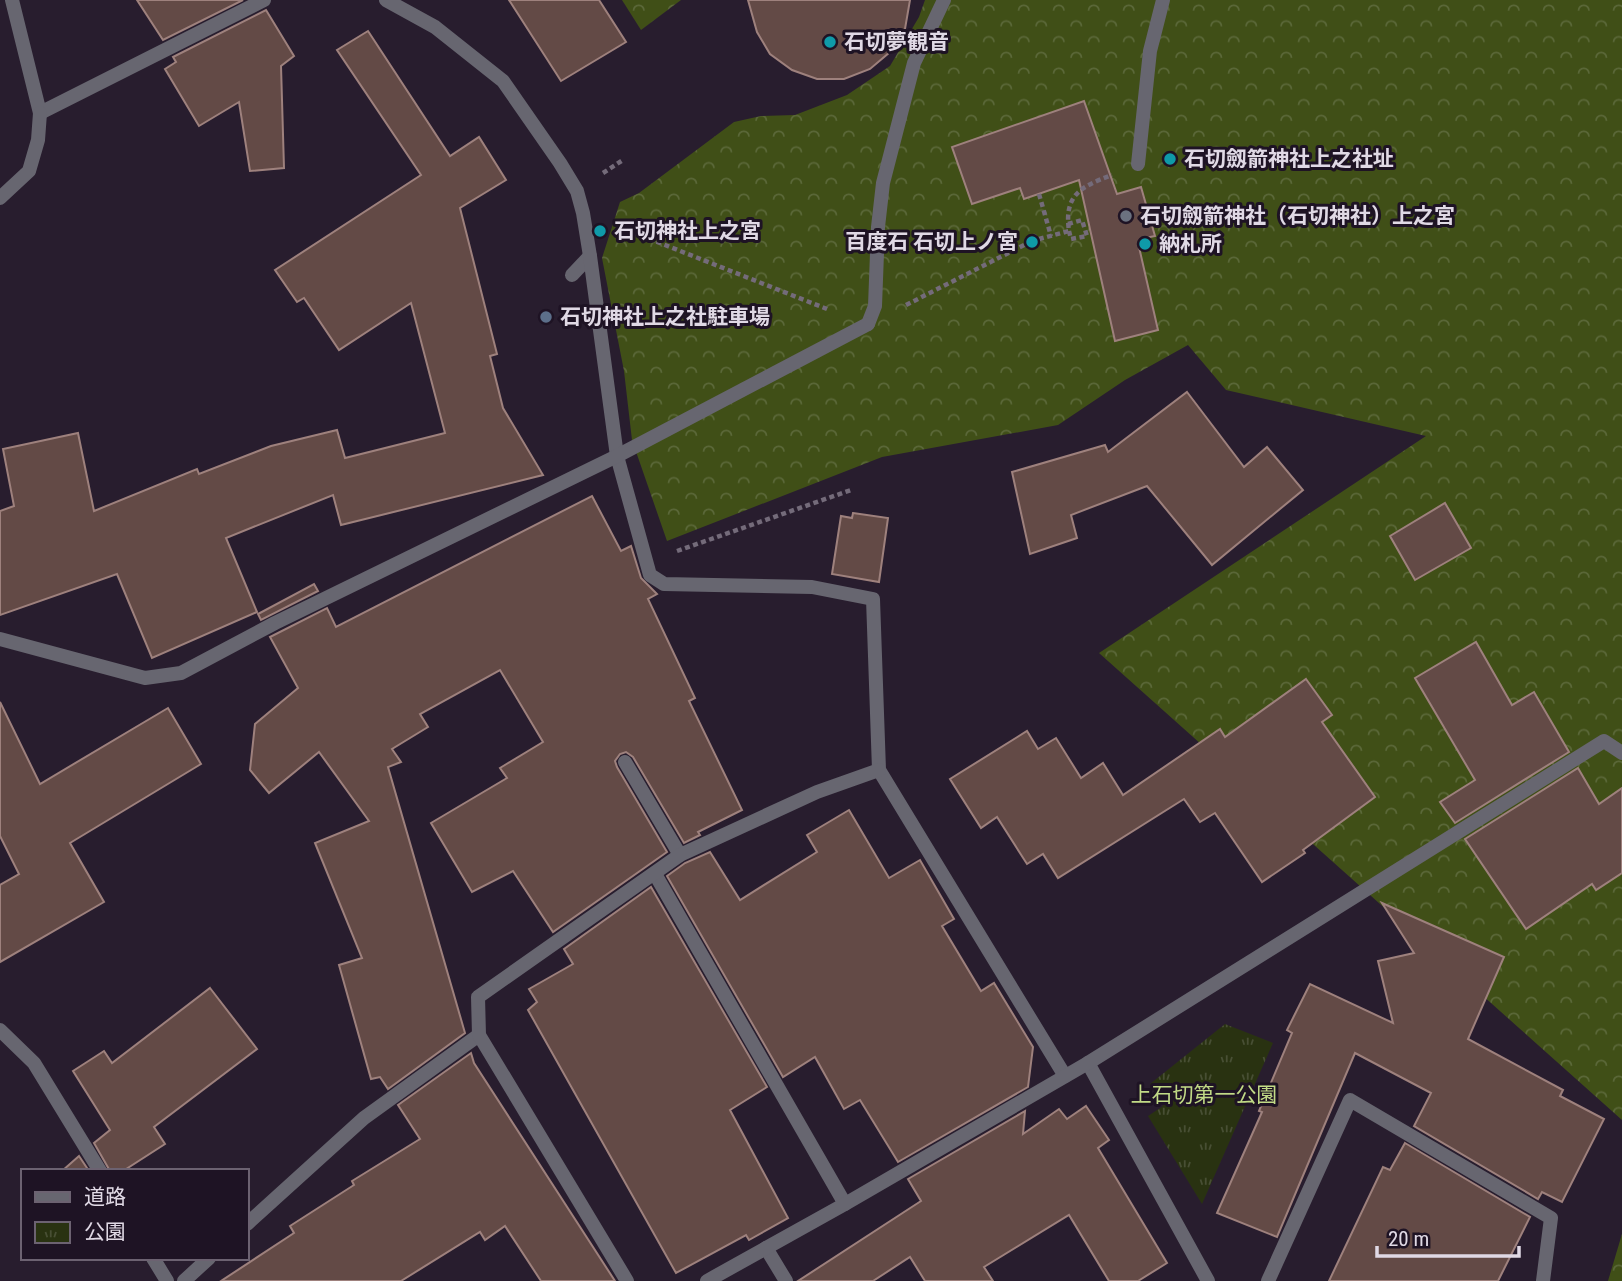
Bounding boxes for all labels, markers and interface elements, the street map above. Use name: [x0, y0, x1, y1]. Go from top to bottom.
place label: 石切夢観音: [844, 30, 949, 54]
marker: 石切夢観音: [822, 34, 838, 50]
place label: 石切劔箭神社上之社址: [1184, 147, 1394, 171]
marker: 石切劔箭神社上之社址: [1162, 151, 1178, 167]
place label: 石切劔箭神社（石切神社）上之宮: [1140, 204, 1455, 228]
marker: 石切劔箭神社（石切神社）上之宮: [1118, 208, 1134, 224]
place label: 石切神社上之宮: [614, 219, 761, 243]
marker: 石切神社上之宮: [592, 223, 608, 239]
place label: 百度石 石切上ノ宮: [845, 230, 1018, 254]
place label: 納札所: [1159, 232, 1222, 256]
marker: 百度石 石切上ノ宮: [1024, 234, 1040, 250]
marker: 納札所: [1137, 236, 1153, 252]
place label: 石切神社上之社駐車場: [560, 305, 770, 329]
marker: 石切神社上之社駐車場: [538, 309, 554, 325]
park label: 上石切第一公園: [1131, 1083, 1278, 1107]
legend: [21, 1169, 248, 1260]
text: 道路: [84, 1185, 126, 1209]
scale bar: [1377, 1214, 1519, 1258]
text: 公園: [84, 1220, 126, 1244]
text: 20 m: [1388, 1227, 1429, 1251]

